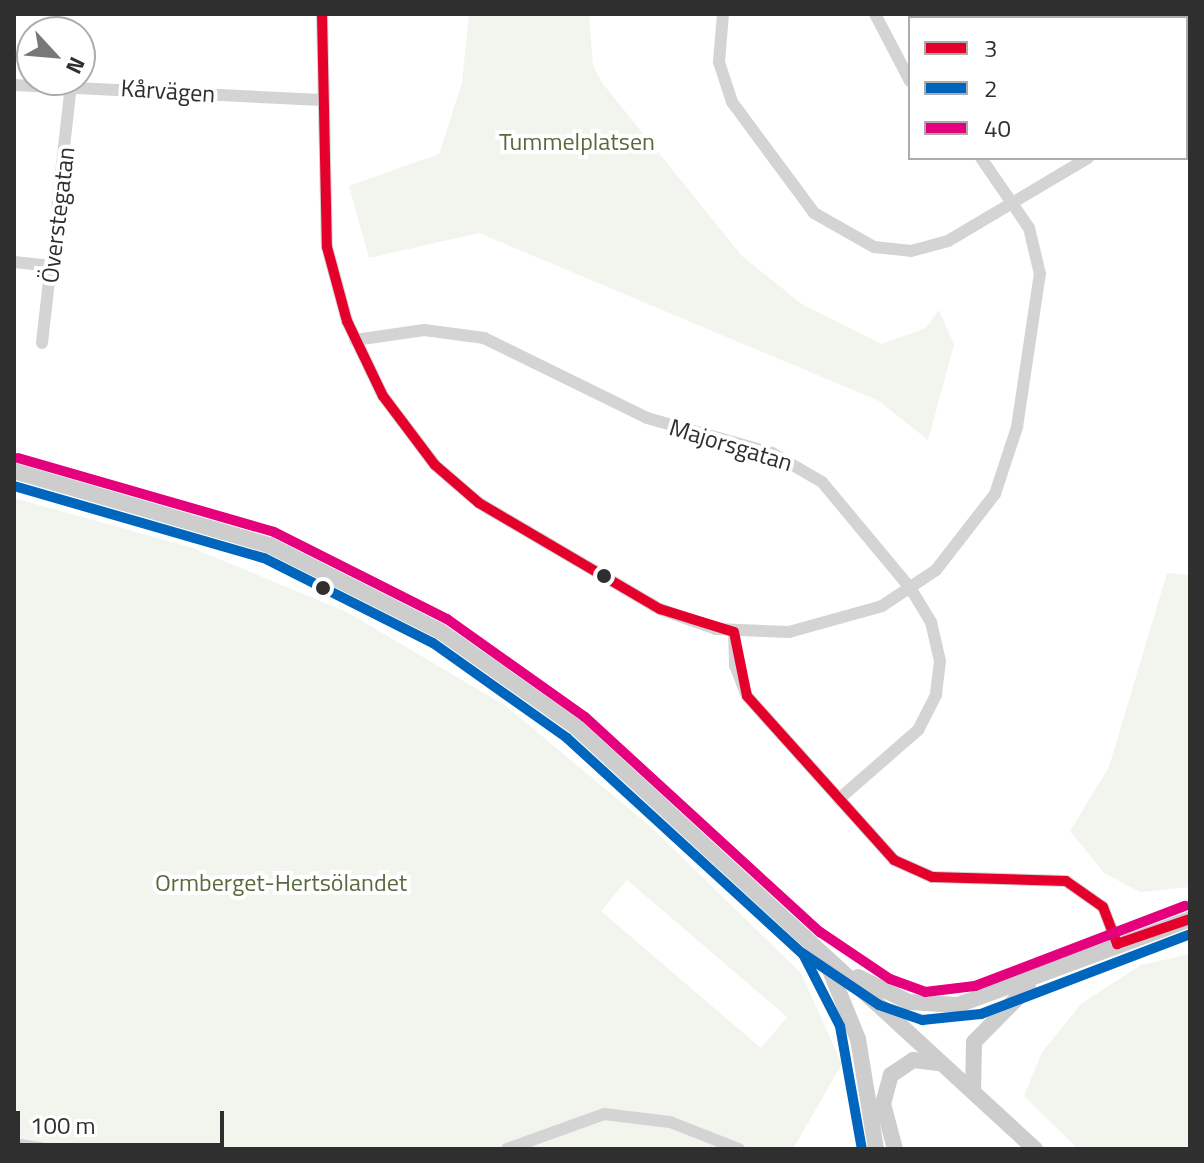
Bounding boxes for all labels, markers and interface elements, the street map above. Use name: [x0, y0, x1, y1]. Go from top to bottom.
north arrow: [16, 16, 96, 96]
legend: [908, 16, 1188, 160]
text: 3: [984, 30, 997, 66]
text: N: [57, 51, 94, 80]
text: 2: [984, 70, 997, 106]
street label: Kårvägen: [120, 73, 216, 109]
text: 40: [984, 110, 1011, 146]
park label: Tummelplatsen: [499, 128, 655, 156]
street label: Överstegatan: [35, 145, 81, 285]
street label: Majorsgatan: [666, 413, 796, 477]
unlabelled marker: [596, 568, 612, 584]
unlabelled marker: [315, 580, 331, 596]
park label: Ormberget-Hertsölandet: [155, 869, 407, 897]
scale bar: [20, 1095, 228, 1145]
text: 100 m: [30, 1107, 96, 1143]

